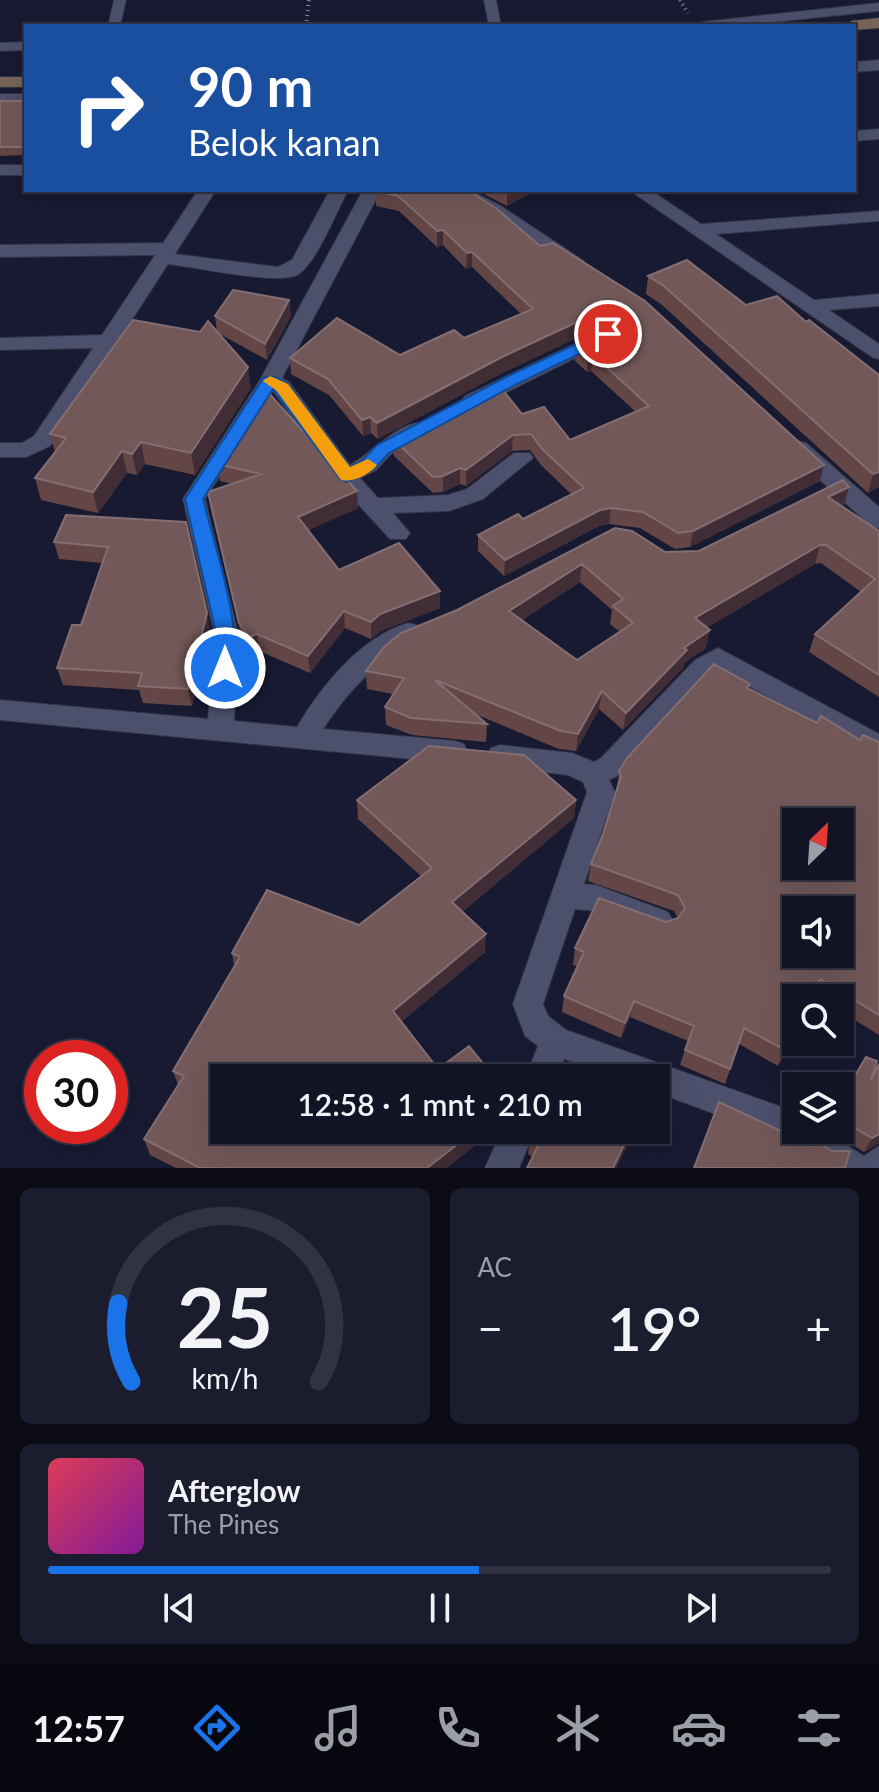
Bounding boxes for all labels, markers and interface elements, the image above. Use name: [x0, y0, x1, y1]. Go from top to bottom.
text: 90 m: [188, 52, 313, 119]
icon: right: [56, 56, 160, 160]
text: Belok kanan: [188, 120, 381, 164]
pin: [574, 300, 642, 368]
icon: arrive: [586, 312, 630, 356]
position arrow: [183, 626, 267, 710]
north arrow: [782, 808, 854, 880]
map controls: [782, 808, 854, 1144]
button: sound: [782, 896, 854, 968]
button: search: [782, 984, 854, 1056]
speed limit sign: 30: [24, 1040, 128, 1144]
button: layers: [782, 1072, 854, 1144]
text: 12:58 · 1 mnt · 210 m: [297, 1086, 583, 1122]
text: AC: [478, 1251, 512, 1283]
text: 25: [177, 1266, 273, 1366]
text: 19°: [607, 1292, 702, 1364]
text: −: [478, 1302, 503, 1354]
text: +: [805, 1302, 831, 1354]
text: km/h: [191, 1361, 258, 1395]
text: Afterglow: [168, 1472, 301, 1508]
text: The Pines: [168, 1508, 279, 1540]
icon: previous: [157, 1586, 201, 1630]
icon: pause: [418, 1586, 462, 1630]
icon: next: [679, 1586, 723, 1630]
icon: directions: [189, 1700, 245, 1756]
icon: music: [310, 1700, 366, 1756]
icon: phone: [430, 1700, 486, 1756]
icon: climate: [550, 1700, 606, 1756]
icon: car: [671, 1700, 727, 1756]
icon: filters: [791, 1700, 847, 1756]
text: 12:57: [32, 1706, 125, 1750]

